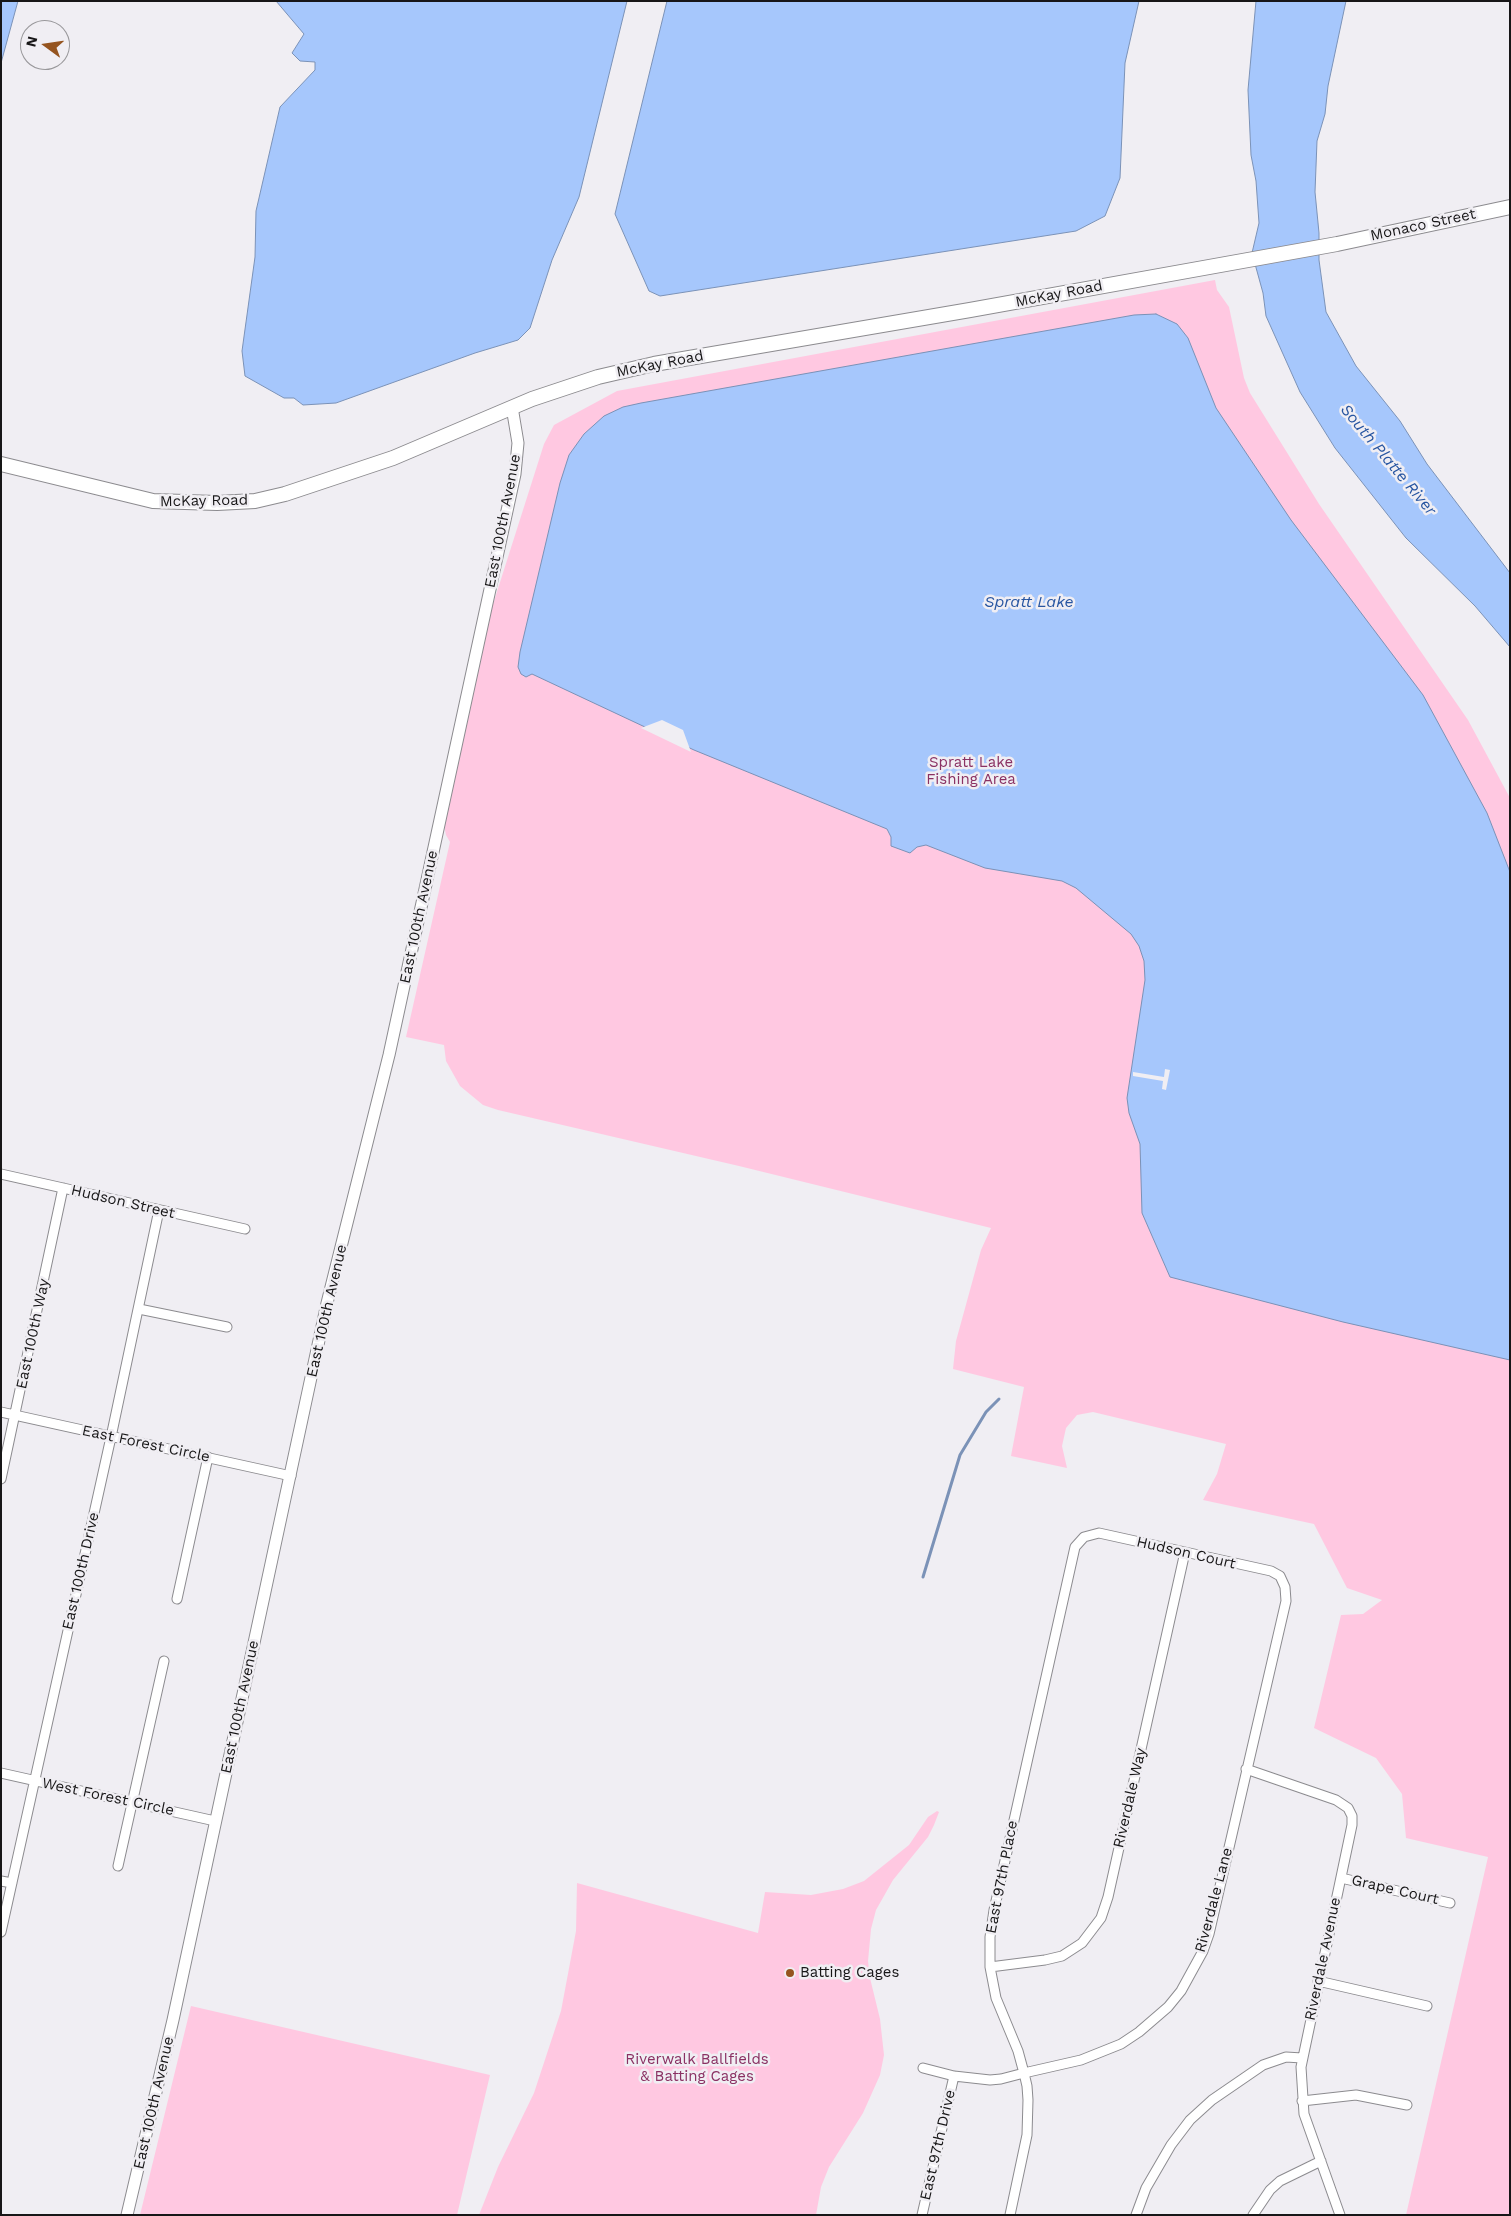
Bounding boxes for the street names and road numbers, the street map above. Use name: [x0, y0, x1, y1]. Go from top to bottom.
street label: Monaco Street: [1369, 205, 1477, 245]
street label: McKay Road: [1014, 277, 1104, 311]
street label: McKay Road: [615, 347, 705, 381]
street label: East 100th Avenue: [481, 453, 525, 589]
street label: McKay Road: [160, 491, 248, 511]
street label: East 100th Avenue: [396, 849, 442, 985]
street label: Hudson Street: [69, 1181, 177, 1223]
street label: East 100th Avenue: [303, 1243, 351, 1379]
street label: East 100th Way: [13, 1277, 53, 1391]
street label: East Forest Circle: [80, 1422, 212, 1466]
street label: East 100th Drive: [59, 1511, 103, 1631]
street label: Hudson Court: [1135, 1533, 1237, 1573]
street label: East 100th Avenue: [217, 1639, 263, 1775]
street label: Riverdale Way: [1110, 1746, 1150, 1850]
street label: West Forest Circle: [40, 1774, 176, 1820]
street label: East 97th Place: [982, 1819, 1022, 1935]
street label: Riverdale Lane: [1191, 1846, 1237, 1954]
street label: Grape Court: [1350, 1871, 1440, 1909]
street label: Riverdale Avenue: [1301, 1896, 1345, 2022]
street label: East 100th Avenue: [130, 2035, 178, 2171]
street label: East 97th Drive: [917, 2088, 959, 2202]

